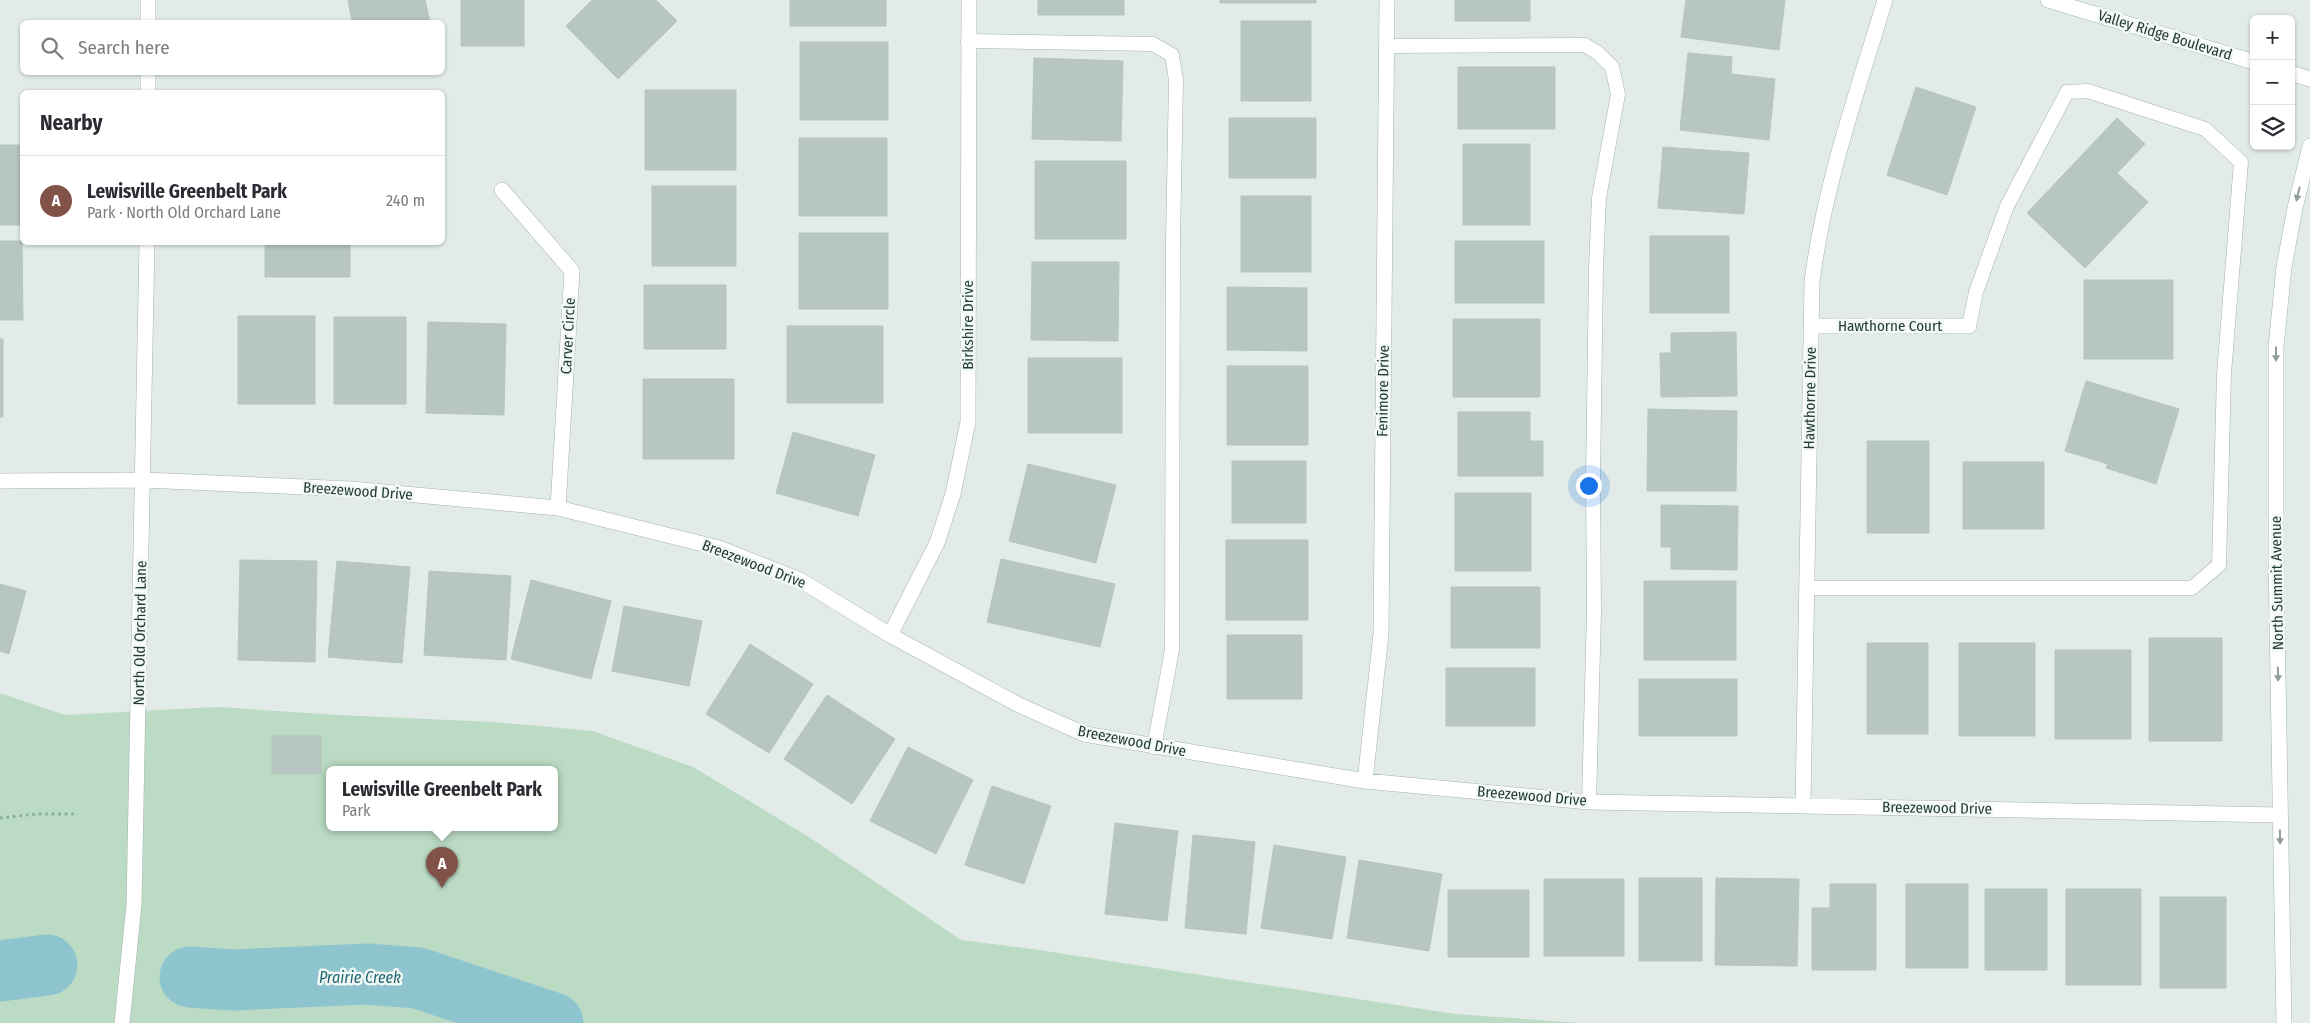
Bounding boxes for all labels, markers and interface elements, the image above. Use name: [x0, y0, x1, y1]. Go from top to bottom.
street label: Valley Ridge Boulevard: [2096, 6, 2234, 64]
map controls: [2250, 15, 2295, 150]
button: +: [2250, 15, 2295, 60]
search box: [20, 20, 445, 75]
icon: search: [38, 34, 66, 62]
text: Search here: [78, 36, 170, 59]
button: −: [2250, 60, 2295, 105]
button: layers: [2250, 105, 2295, 150]
text: Nearby: [40, 110, 102, 136]
text: Lewisville Greenbelt Park: [87, 180, 287, 203]
one-way arrow: [2294, 186, 2302, 201]
text: A: [52, 191, 60, 210]
text: 240 m: [386, 191, 425, 210]
text: Park · North Old Orchard Lane: [87, 203, 281, 222]
street label: Birkshire Drive: [959, 280, 977, 370]
street label: Carver Circle: [557, 297, 579, 375]
street label: Hawthorne Court: [1838, 317, 1942, 335]
street label: Fenimore Drive: [1373, 345, 1393, 437]
street label: Hawthorne Drive: [1800, 346, 1820, 450]
one-way arrow: [2272, 347, 2280, 363]
your location: [1576, 473, 1602, 499]
street label: Breezewood Drive: [303, 478, 413, 504]
street label: North Summit Avenue: [2267, 516, 2287, 650]
street label: Breezewood Drive: [699, 536, 809, 592]
street label: North Old Orchard Lane: [130, 560, 150, 706]
one-way arrow: [2274, 667, 2282, 683]
street label: Breezewood Drive: [1076, 722, 1188, 760]
popup: [326, 766, 558, 831]
text: Lewisville Greenbelt Park: [342, 778, 542, 801]
street label: Breezewood Drive: [1476, 782, 1588, 810]
street label: Breezewood Drive: [1882, 798, 1992, 818]
text: Park: [342, 801, 370, 820]
one-way arrow: [2277, 829, 2285, 845]
pin: A: [426, 847, 458, 888]
water label: Prairie Creek: [319, 968, 401, 987]

